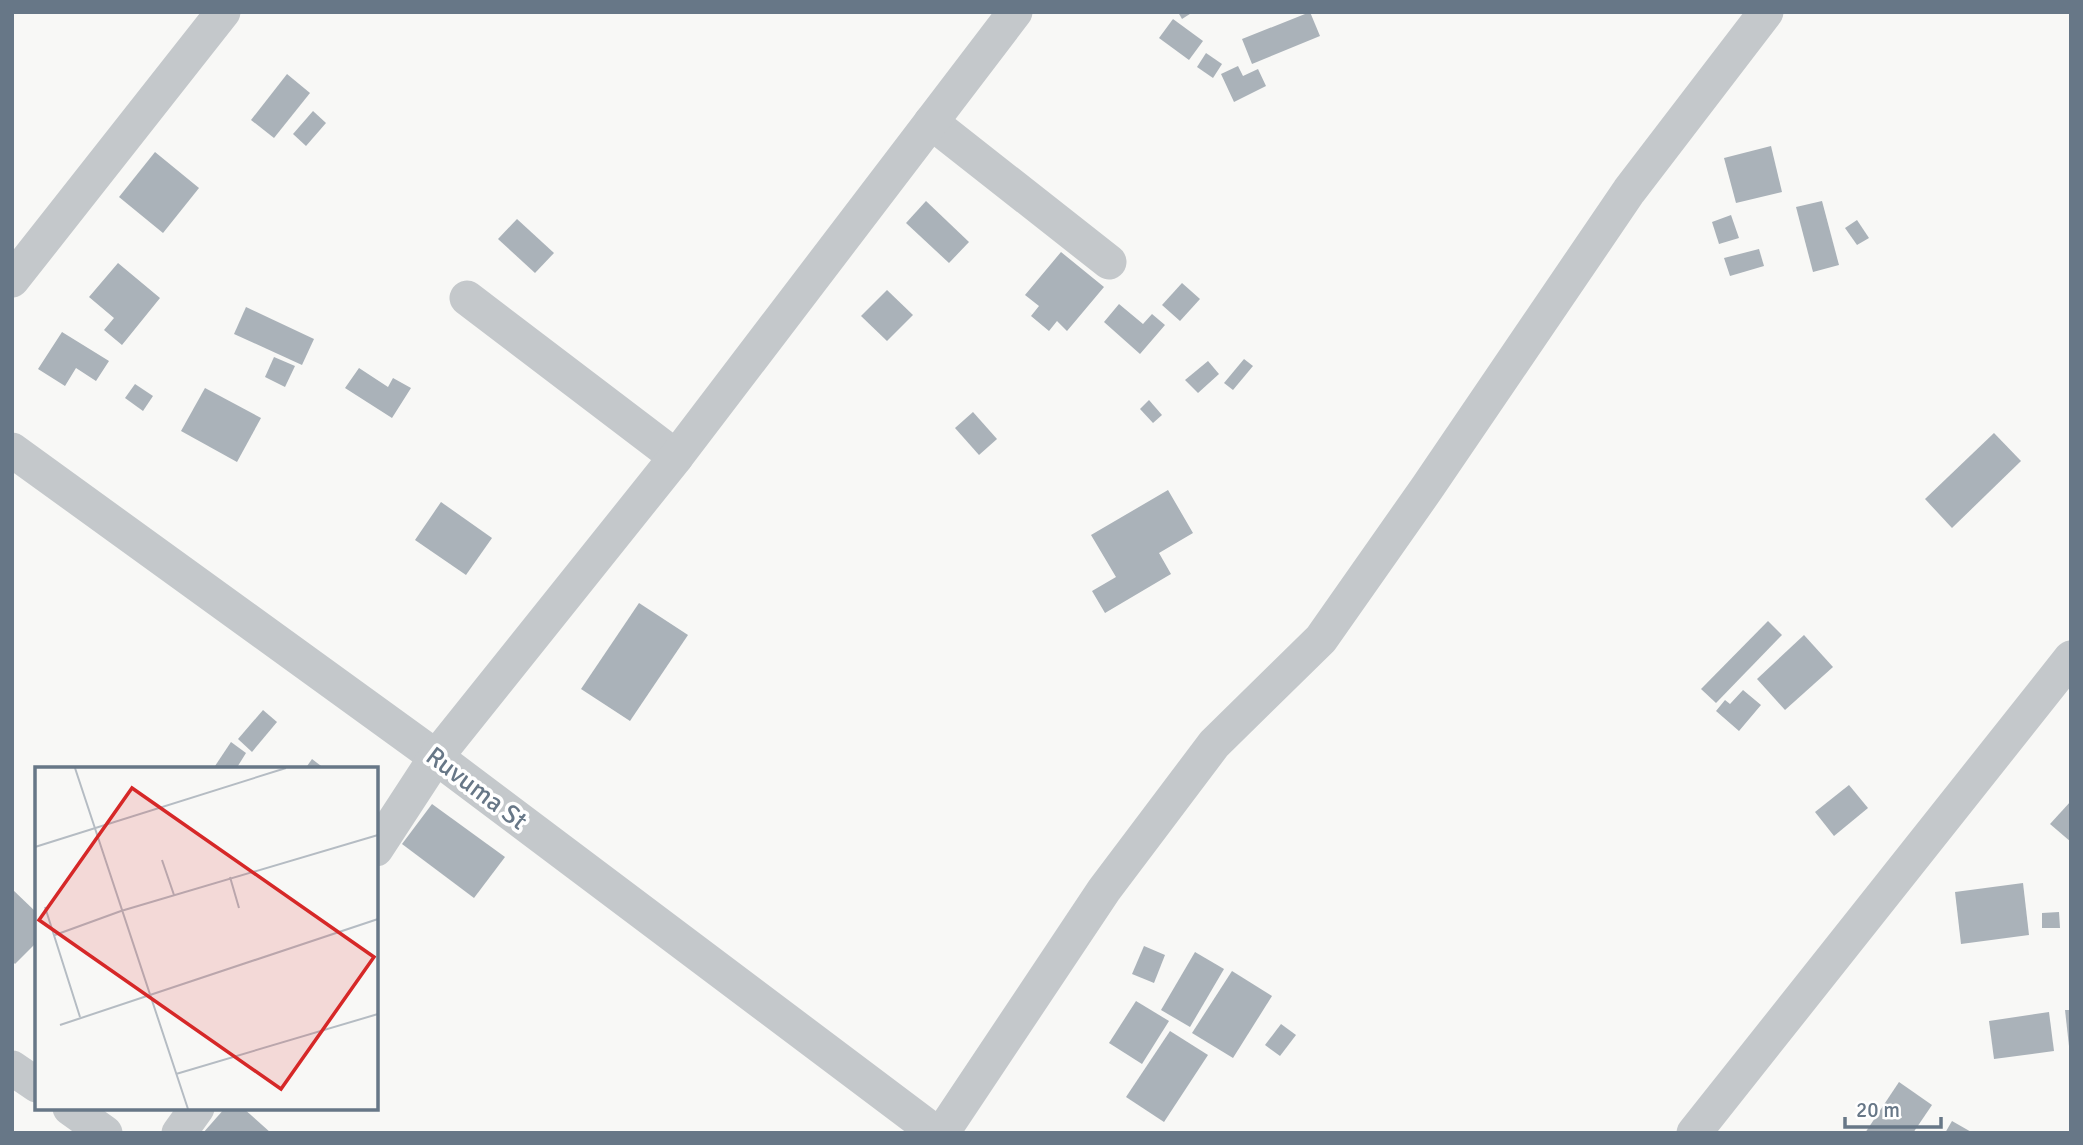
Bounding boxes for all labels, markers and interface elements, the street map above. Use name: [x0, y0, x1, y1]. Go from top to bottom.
street label: Ruvuma St: [419, 740, 533, 837]
inset map: [35, 767, 378, 1110]
scale bar: [1845, 1086, 1941, 1130]
text: 20 m: [1856, 1097, 1900, 1123]

